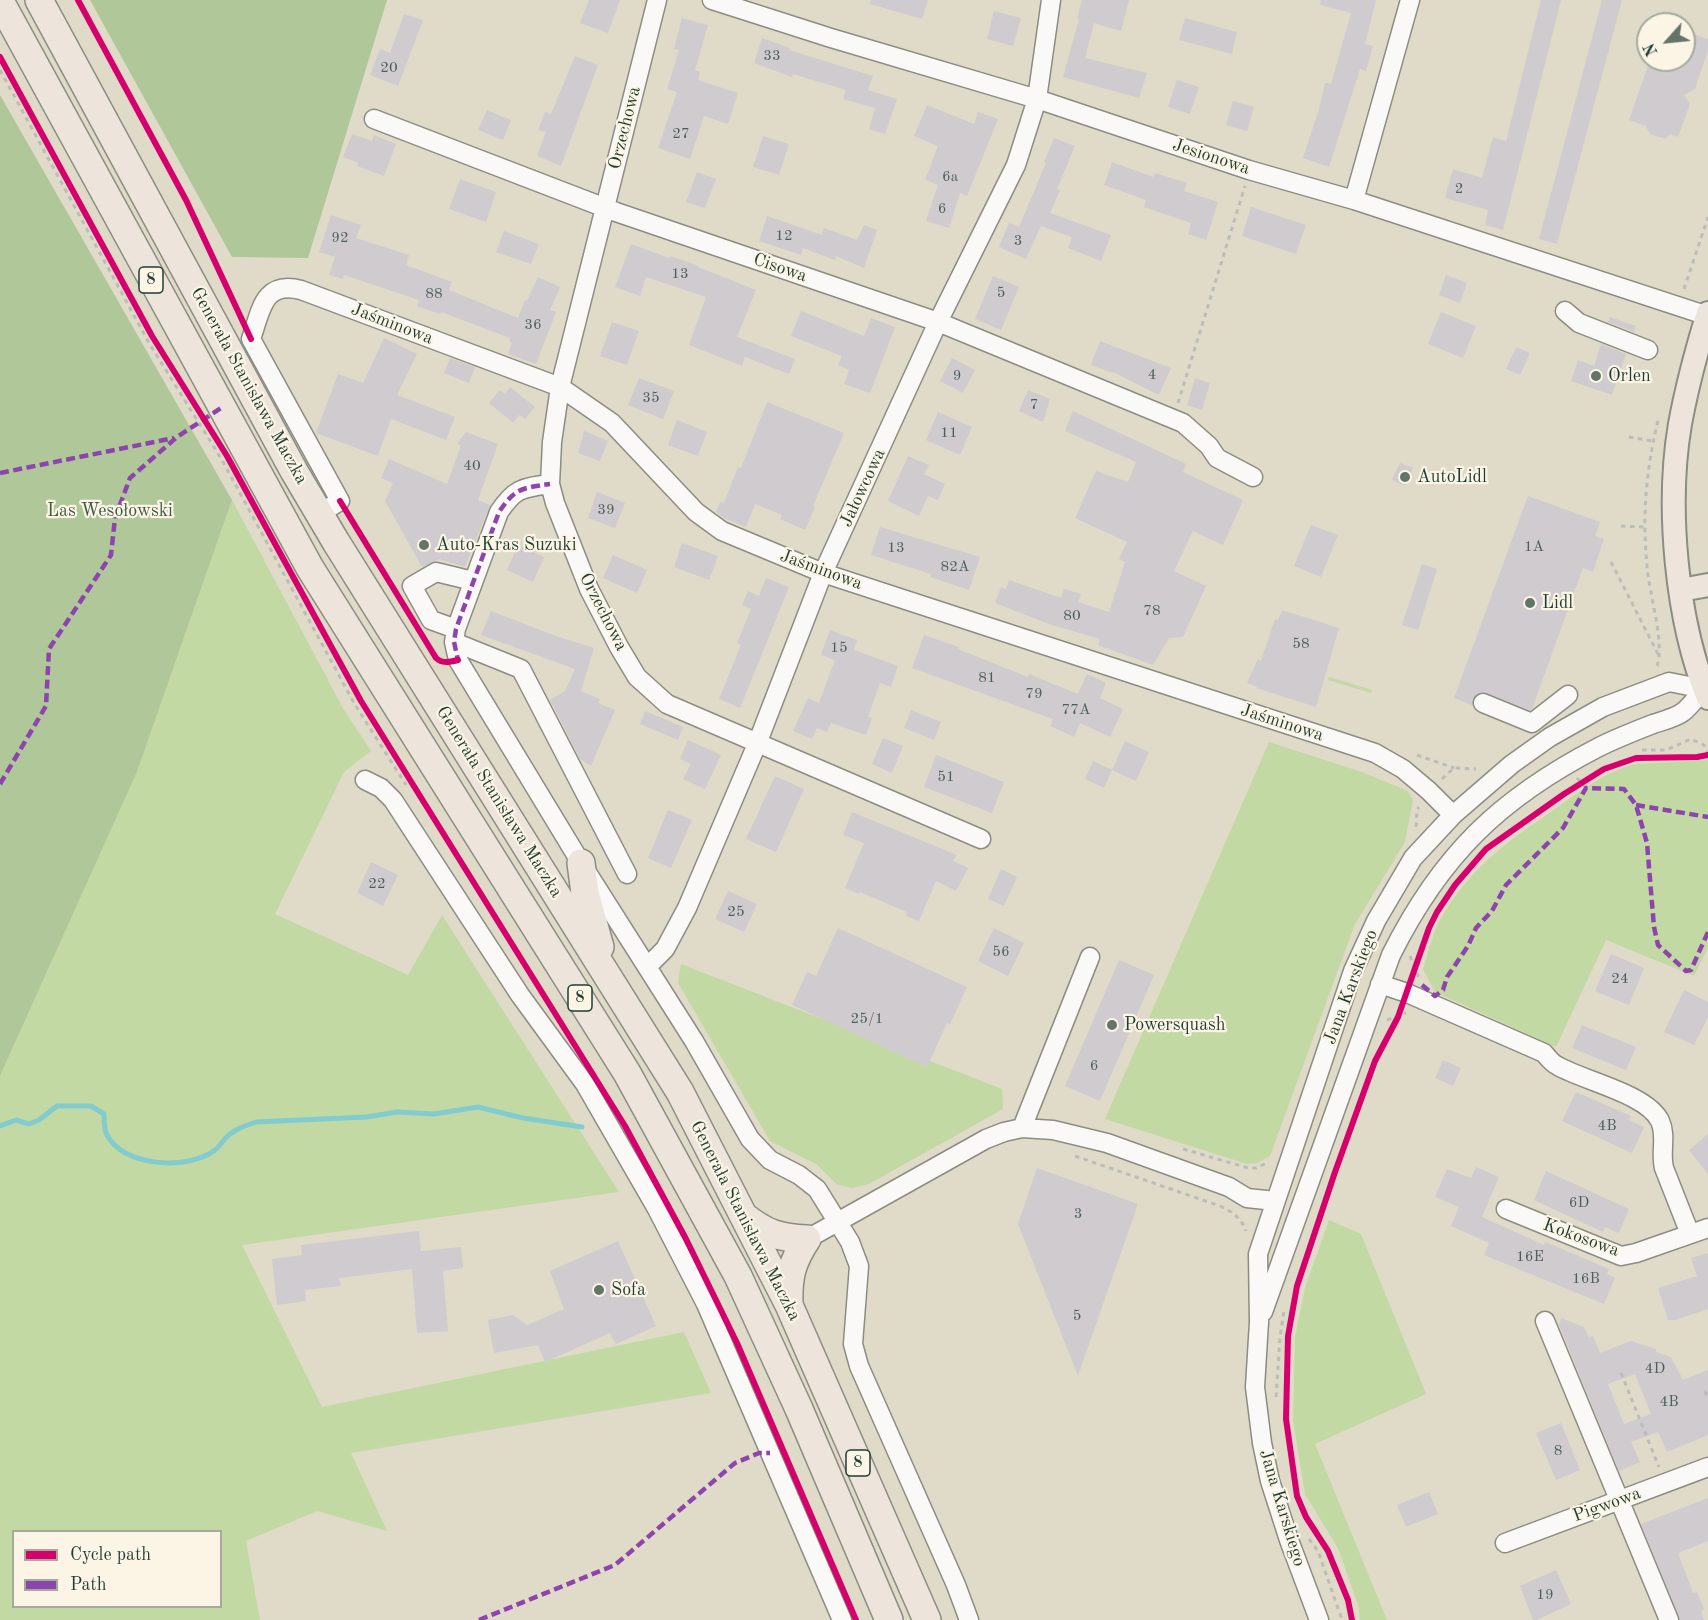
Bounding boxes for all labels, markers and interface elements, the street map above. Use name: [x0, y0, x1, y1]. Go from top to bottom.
north arrow: [1636, 12, 1696, 72]
text: N: [1642, 40, 1662, 58]
house number: 33: [763, 47, 781, 65]
house number: 20: [380, 59, 398, 77]
street label: Orzechowa: [604, 84, 646, 172]
house number: 27: [672, 125, 690, 143]
street label: Jesionowa: [1170, 134, 1252, 180]
house number: 6a: [942, 168, 958, 186]
house number: 2: [1455, 180, 1463, 198]
house number: 6: [938, 200, 946, 218]
house number: 12: [775, 227, 793, 245]
house number: 92: [331, 229, 349, 247]
house number: 3: [1014, 232, 1022, 250]
street label: Cisowa: [750, 249, 810, 287]
house number: 13: [671, 265, 689, 283]
road number: 8: [139, 267, 163, 293]
street label: Generała Stanisława Maczka: [186, 284, 312, 488]
house number: 5: [997, 284, 1005, 302]
house number: 88: [425, 285, 443, 303]
street label: Jaśminowa: [348, 298, 436, 350]
house number: 36: [524, 316, 542, 334]
place label: Orlen: [1608, 365, 1651, 387]
house number: 4: [1148, 366, 1156, 384]
house number: 9: [953, 367, 961, 385]
marker: Orlen: [1589, 369, 1603, 383]
house number: 35: [642, 389, 660, 407]
house number: 7: [1030, 396, 1038, 414]
house number: 11: [940, 424, 958, 442]
street label: Jałowcowa: [835, 445, 891, 531]
house number: 40: [463, 457, 481, 475]
place label: AutoLidl: [1417, 466, 1487, 488]
marker: AutoLidl: [1398, 470, 1412, 484]
park label: Las Wesołowski: [47, 500, 173, 522]
house number: 39: [597, 501, 615, 519]
place label: Auto-Kras Suzuki: [436, 534, 577, 556]
marker: Auto-Kras Suzuki: [417, 538, 431, 552]
house number: 1A: [1524, 538, 1544, 556]
house number: 13: [887, 539, 905, 557]
street label: Jaśminowa: [777, 545, 865, 595]
house number: 82A: [941, 558, 969, 576]
street label: Orzechowa: [574, 569, 632, 655]
place label: Lidl: [1542, 592, 1573, 614]
marker: Lidl: [1523, 596, 1537, 610]
house number: 78: [1143, 602, 1161, 620]
house number: 80: [1063, 607, 1081, 625]
house number: 58: [1292, 635, 1310, 653]
house number: 15: [830, 639, 848, 657]
house number: 81: [978, 669, 996, 687]
house number: 79: [1025, 685, 1043, 703]
street label: Jaśminowa: [1238, 699, 1326, 747]
house number: 77A: [1062, 701, 1090, 719]
street label: Generała Stanisława Maczka: [431, 702, 567, 902]
house number: 51: [937, 768, 955, 786]
house number: 22: [368, 875, 386, 893]
house number: 25: [727, 903, 745, 921]
street label: Jana Karskiego: [1319, 927, 1383, 1047]
house number: 56: [992, 943, 1010, 961]
house number: 24: [1611, 970, 1629, 988]
road number: 8: [568, 985, 592, 1011]
house number: 25/1: [851, 1010, 883, 1028]
place label: Powersquash: [1124, 1014, 1226, 1036]
marker: Powersquash: [1105, 1018, 1119, 1032]
house number: 6: [1090, 1057, 1098, 1075]
street label: Generała Stanisława Maczka: [685, 1117, 805, 1325]
house number: 4B: [1597, 1117, 1617, 1135]
house number: 6D: [1569, 1194, 1589, 1212]
house number: 3: [1074, 1205, 1082, 1223]
street label: Kokosowa: [1540, 1214, 1622, 1262]
house number: 16E: [1516, 1248, 1544, 1266]
house number: 16B: [1572, 1270, 1600, 1288]
place label: Sofa: [611, 1279, 646, 1301]
marker: Sofa: [592, 1283, 606, 1297]
house number: 5: [1073, 1307, 1081, 1325]
house number: 4D: [1645, 1360, 1665, 1378]
house number: 4B: [1659, 1393, 1679, 1411]
house number: 8: [1554, 1442, 1562, 1460]
street label: Jana Karskiego: [1254, 1447, 1310, 1569]
road number: 8: [846, 1450, 870, 1476]
street label: Pigwowa: [1570, 1483, 1644, 1527]
legend: [12, 1530, 222, 1608]
text: Cycle path: [70, 1546, 151, 1564]
text: Path: [70, 1576, 106, 1594]
house number: 19: [1536, 1586, 1554, 1604]

